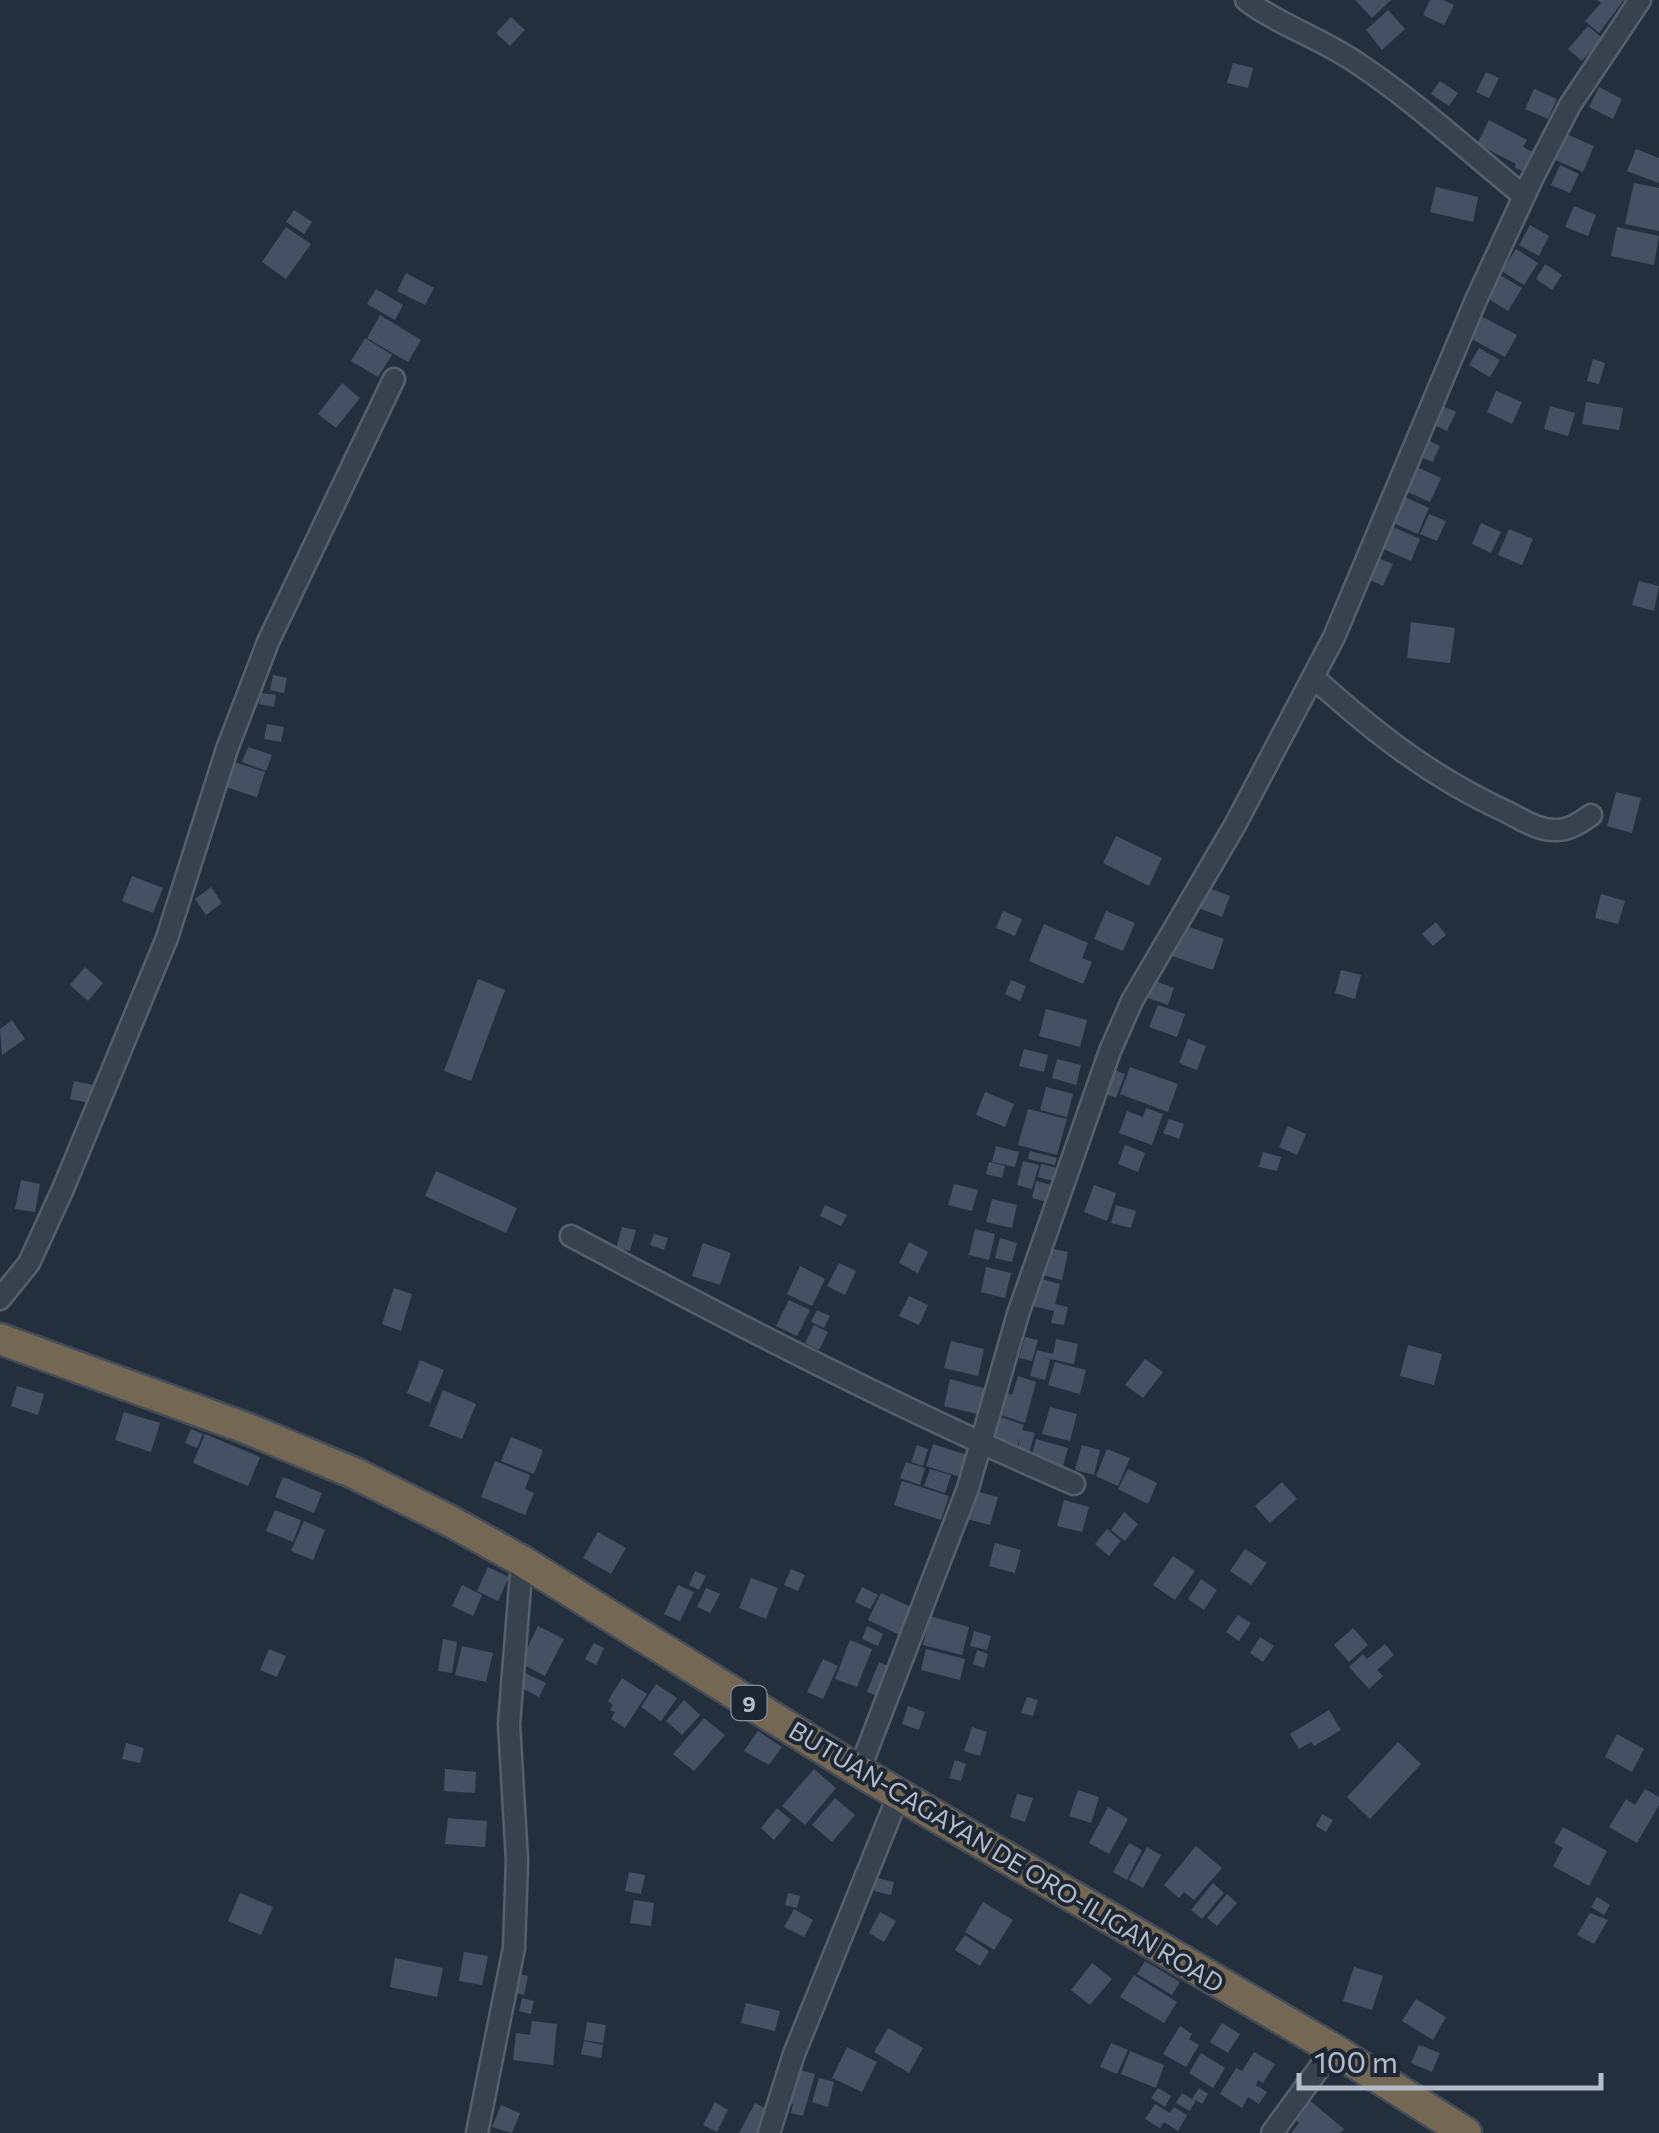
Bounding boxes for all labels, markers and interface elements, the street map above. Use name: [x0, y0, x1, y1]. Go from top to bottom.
road number: 9: [732, 1686, 766, 1720]
street label: BUTUAN-CAGAYAN DE ORO-ILIGAN ROAD: [784, 1714, 1230, 1998]
scale bar: [1299, 2028, 1602, 2090]
text: 100 m: [1314, 2042, 1398, 2079]

